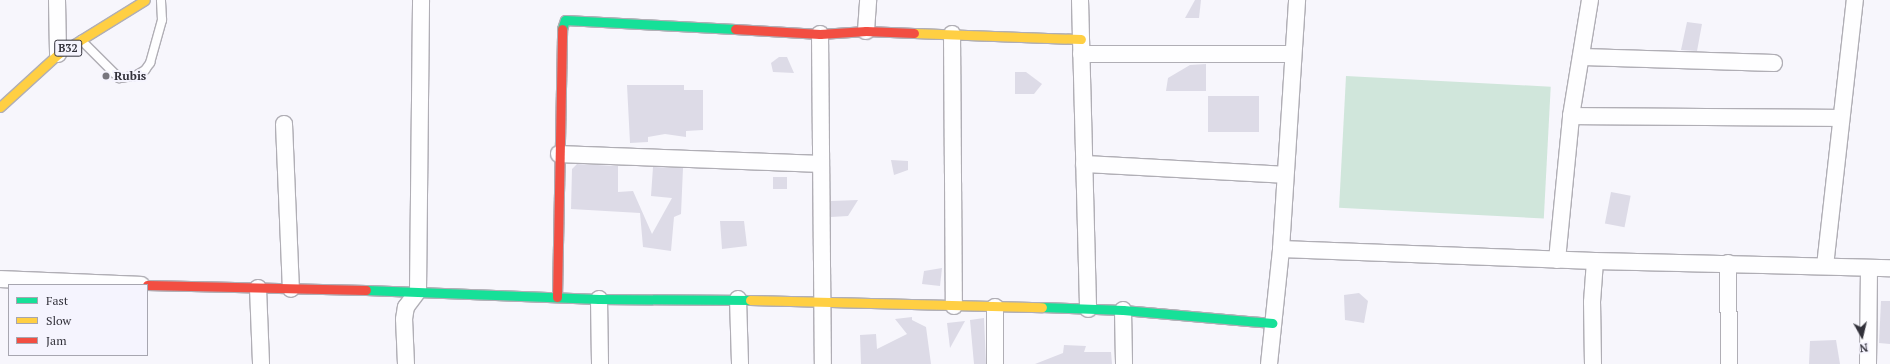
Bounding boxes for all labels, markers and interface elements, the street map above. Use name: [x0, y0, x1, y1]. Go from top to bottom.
road number: B32: [54, 39, 82, 57]
place label: Rubis: [114, 69, 146, 83]
marker: Rubis: [101, 71, 111, 81]
legend: [8, 284, 148, 356]
text: Fast: [46, 293, 68, 308]
text: Slow: [46, 313, 71, 328]
north arrow: [1842, 316, 1882, 356]
text: Jam: [46, 333, 67, 348]
text: N: [1859, 340, 1869, 355]

